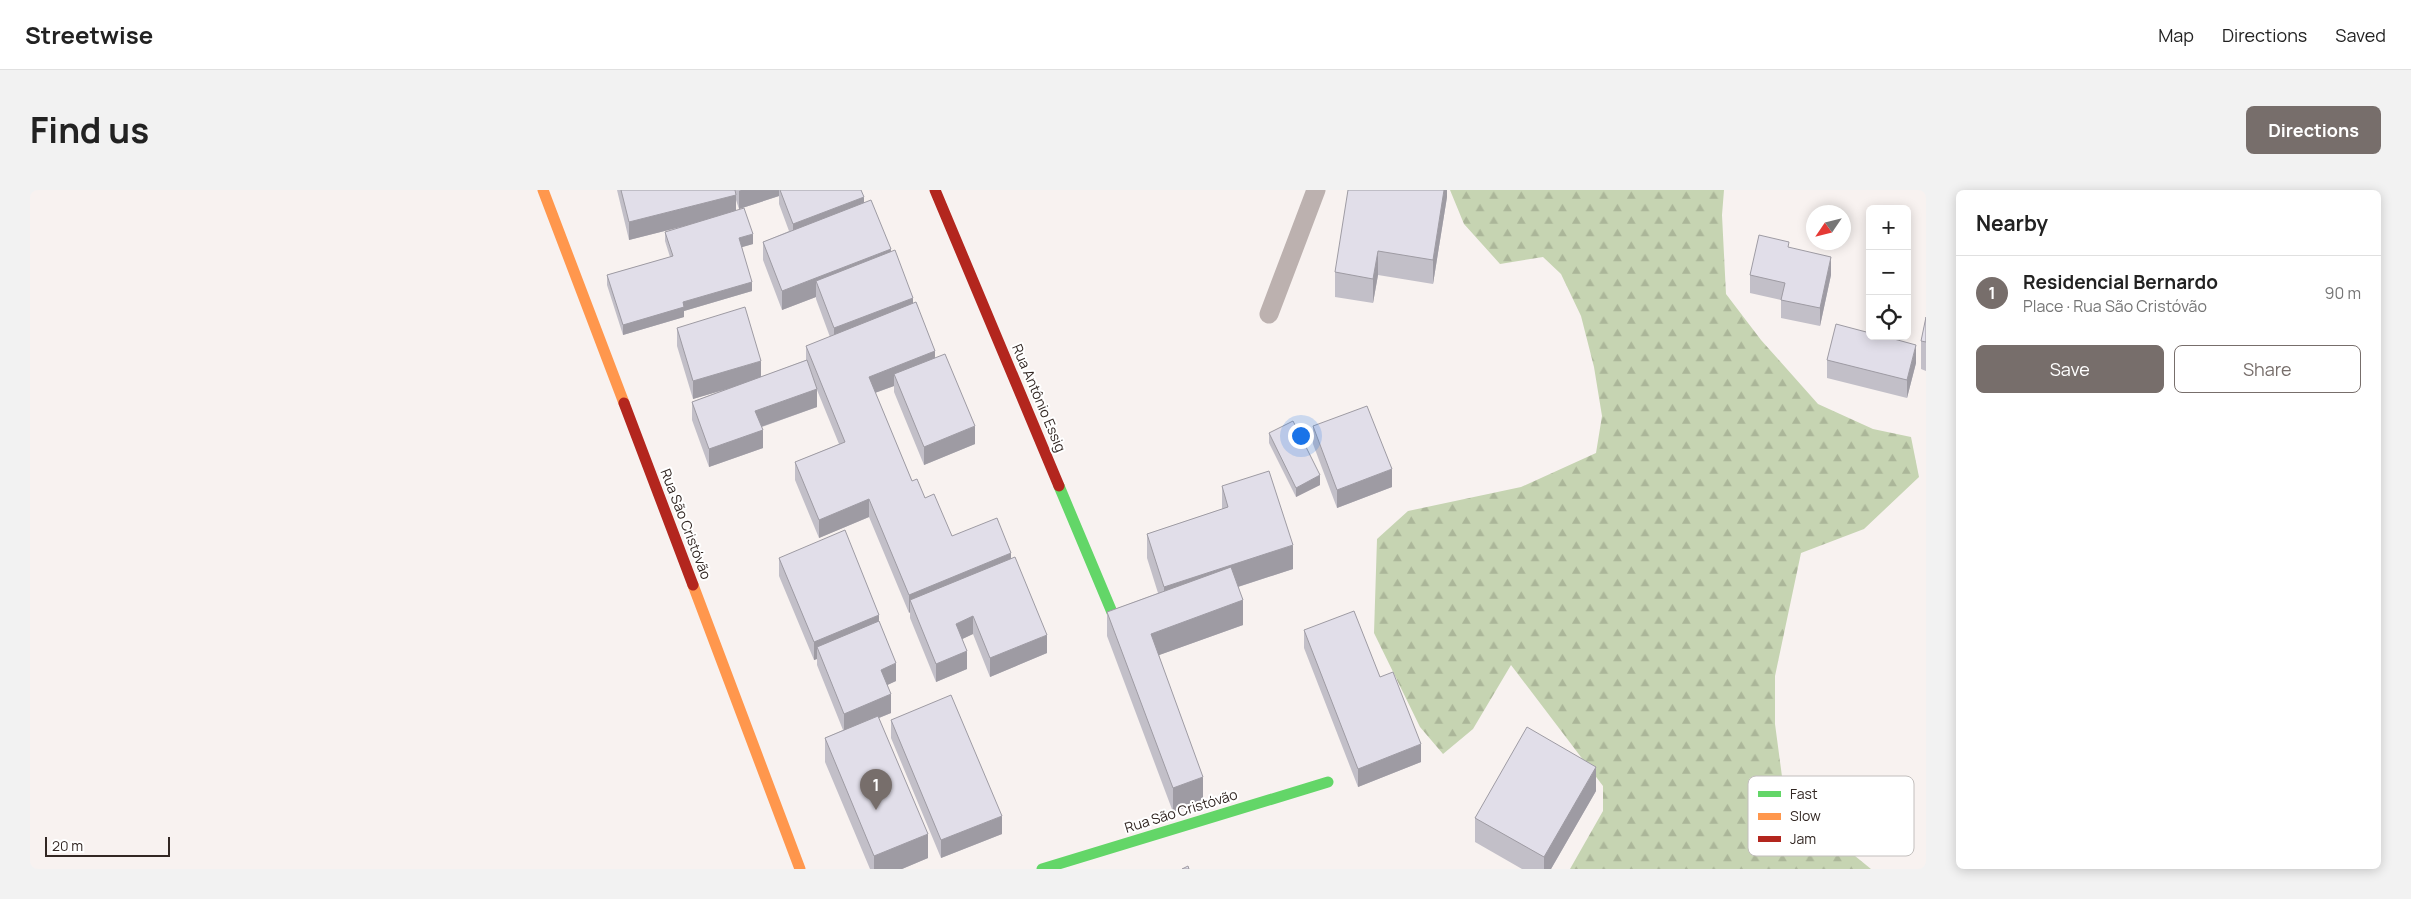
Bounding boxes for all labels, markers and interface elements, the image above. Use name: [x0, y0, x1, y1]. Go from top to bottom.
text: Streetwise: [25, 18, 153, 51]
text: Map: [2158, 23, 2194, 47]
text: Directions: [2222, 23, 2307, 47]
text: Saved: [2335, 23, 2386, 47]
text: Find us: [30, 106, 149, 154]
button: Directions: [2246, 106, 2381, 154]
north arrow: [1806, 205, 1851, 250]
map controls: [1866, 205, 1911, 340]
button: +: [1866, 205, 1911, 250]
text: Nearby: [1976, 209, 2048, 237]
button: −: [1866, 250, 1911, 295]
text: Residencial Bernardo: [2023, 269, 2218, 295]
text: 1: [1988, 282, 1996, 304]
text: 90 m: [2325, 282, 2361, 304]
button: locate: [1866, 295, 1911, 340]
text: Place · Rua São Cristóvão: [2023, 295, 2207, 317]
street label: Rua Antônio Essig: [1008, 341, 1071, 455]
button: Save: [1976, 345, 2164, 393]
button: Share: [2174, 345, 2361, 393]
your location: [1288, 423, 1314, 449]
street label: Rua São Cristóvão: [657, 466, 716, 582]
pin: 1: [860, 769, 892, 810]
legend: [1748, 776, 1914, 856]
street label: Rua São Cristóvão: [1122, 784, 1240, 837]
text: Fast: [1790, 784, 1818, 803]
text: Slow: [1790, 806, 1821, 825]
text: Jam: [1790, 829, 1816, 848]
scale bar: [45, 834, 170, 857]
text: 20 m: [52, 836, 83, 855]

